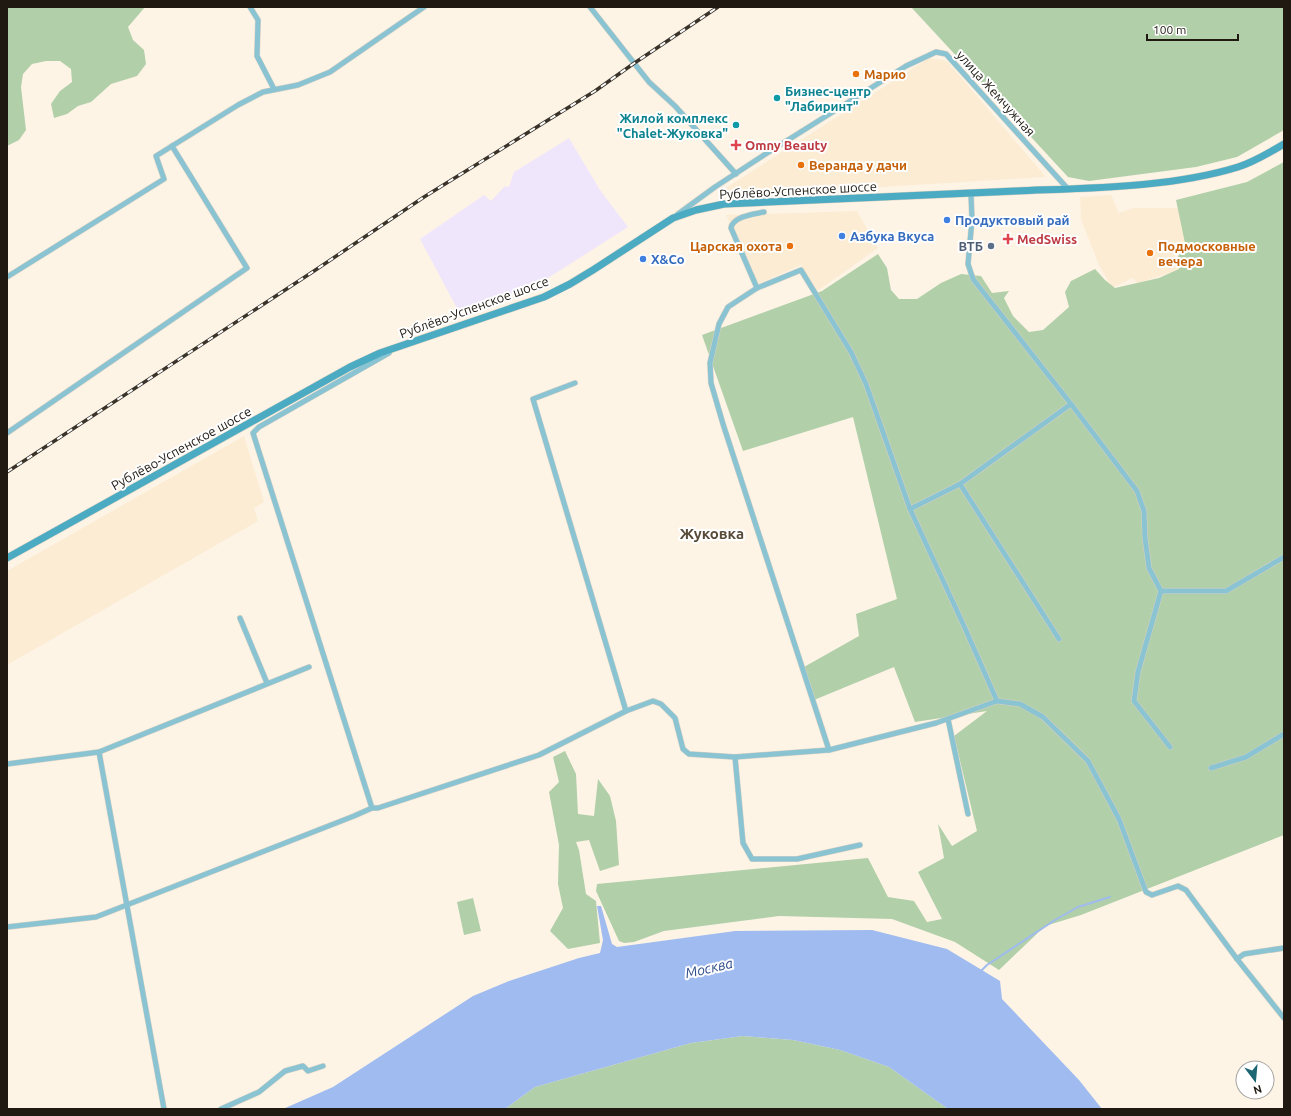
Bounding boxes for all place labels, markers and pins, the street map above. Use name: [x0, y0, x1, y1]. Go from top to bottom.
place label: Марио: [864, 67, 906, 81]
marker: Марио: [851, 69, 861, 79]
place label: Бизнес-центр "Лабиринт": [785, 84, 871, 113]
marker: Бизнес-центр "Лабиринт": [772, 93, 782, 103]
place label: Жилой комплекс "Chalet-Жуковка": [617, 111, 729, 140]
marker: Жилой комплекс "Chalet-Жуковка": [731, 120, 741, 130]
place label: Omny Beauty: [745, 138, 827, 152]
marker: Omny Beauty: [730, 139, 742, 151]
place label: Веранда у дачи: [809, 158, 907, 172]
marker: Веранда у дачи: [796, 160, 806, 170]
place label: Продуктовый рай: [955, 213, 1070, 227]
marker: Продуктовый рай: [942, 215, 952, 225]
place label: Азбука Вкуса: [850, 229, 934, 243]
marker: Азбука Вкуса: [837, 231, 847, 241]
place label: MedSwiss: [1017, 232, 1077, 246]
marker: MedSwiss: [1002, 233, 1014, 245]
place label: Царская охота: [690, 239, 782, 253]
place label: ВТБ: [958, 239, 983, 253]
place label: Подмосковные вечера: [1158, 239, 1256, 268]
marker: Царская охота: [785, 241, 795, 251]
marker: ВТБ: [986, 241, 996, 251]
marker: Подмосковные вечера: [1145, 248, 1155, 258]
place label: X&Co: [651, 252, 685, 266]
marker: X&Co: [638, 254, 648, 264]

